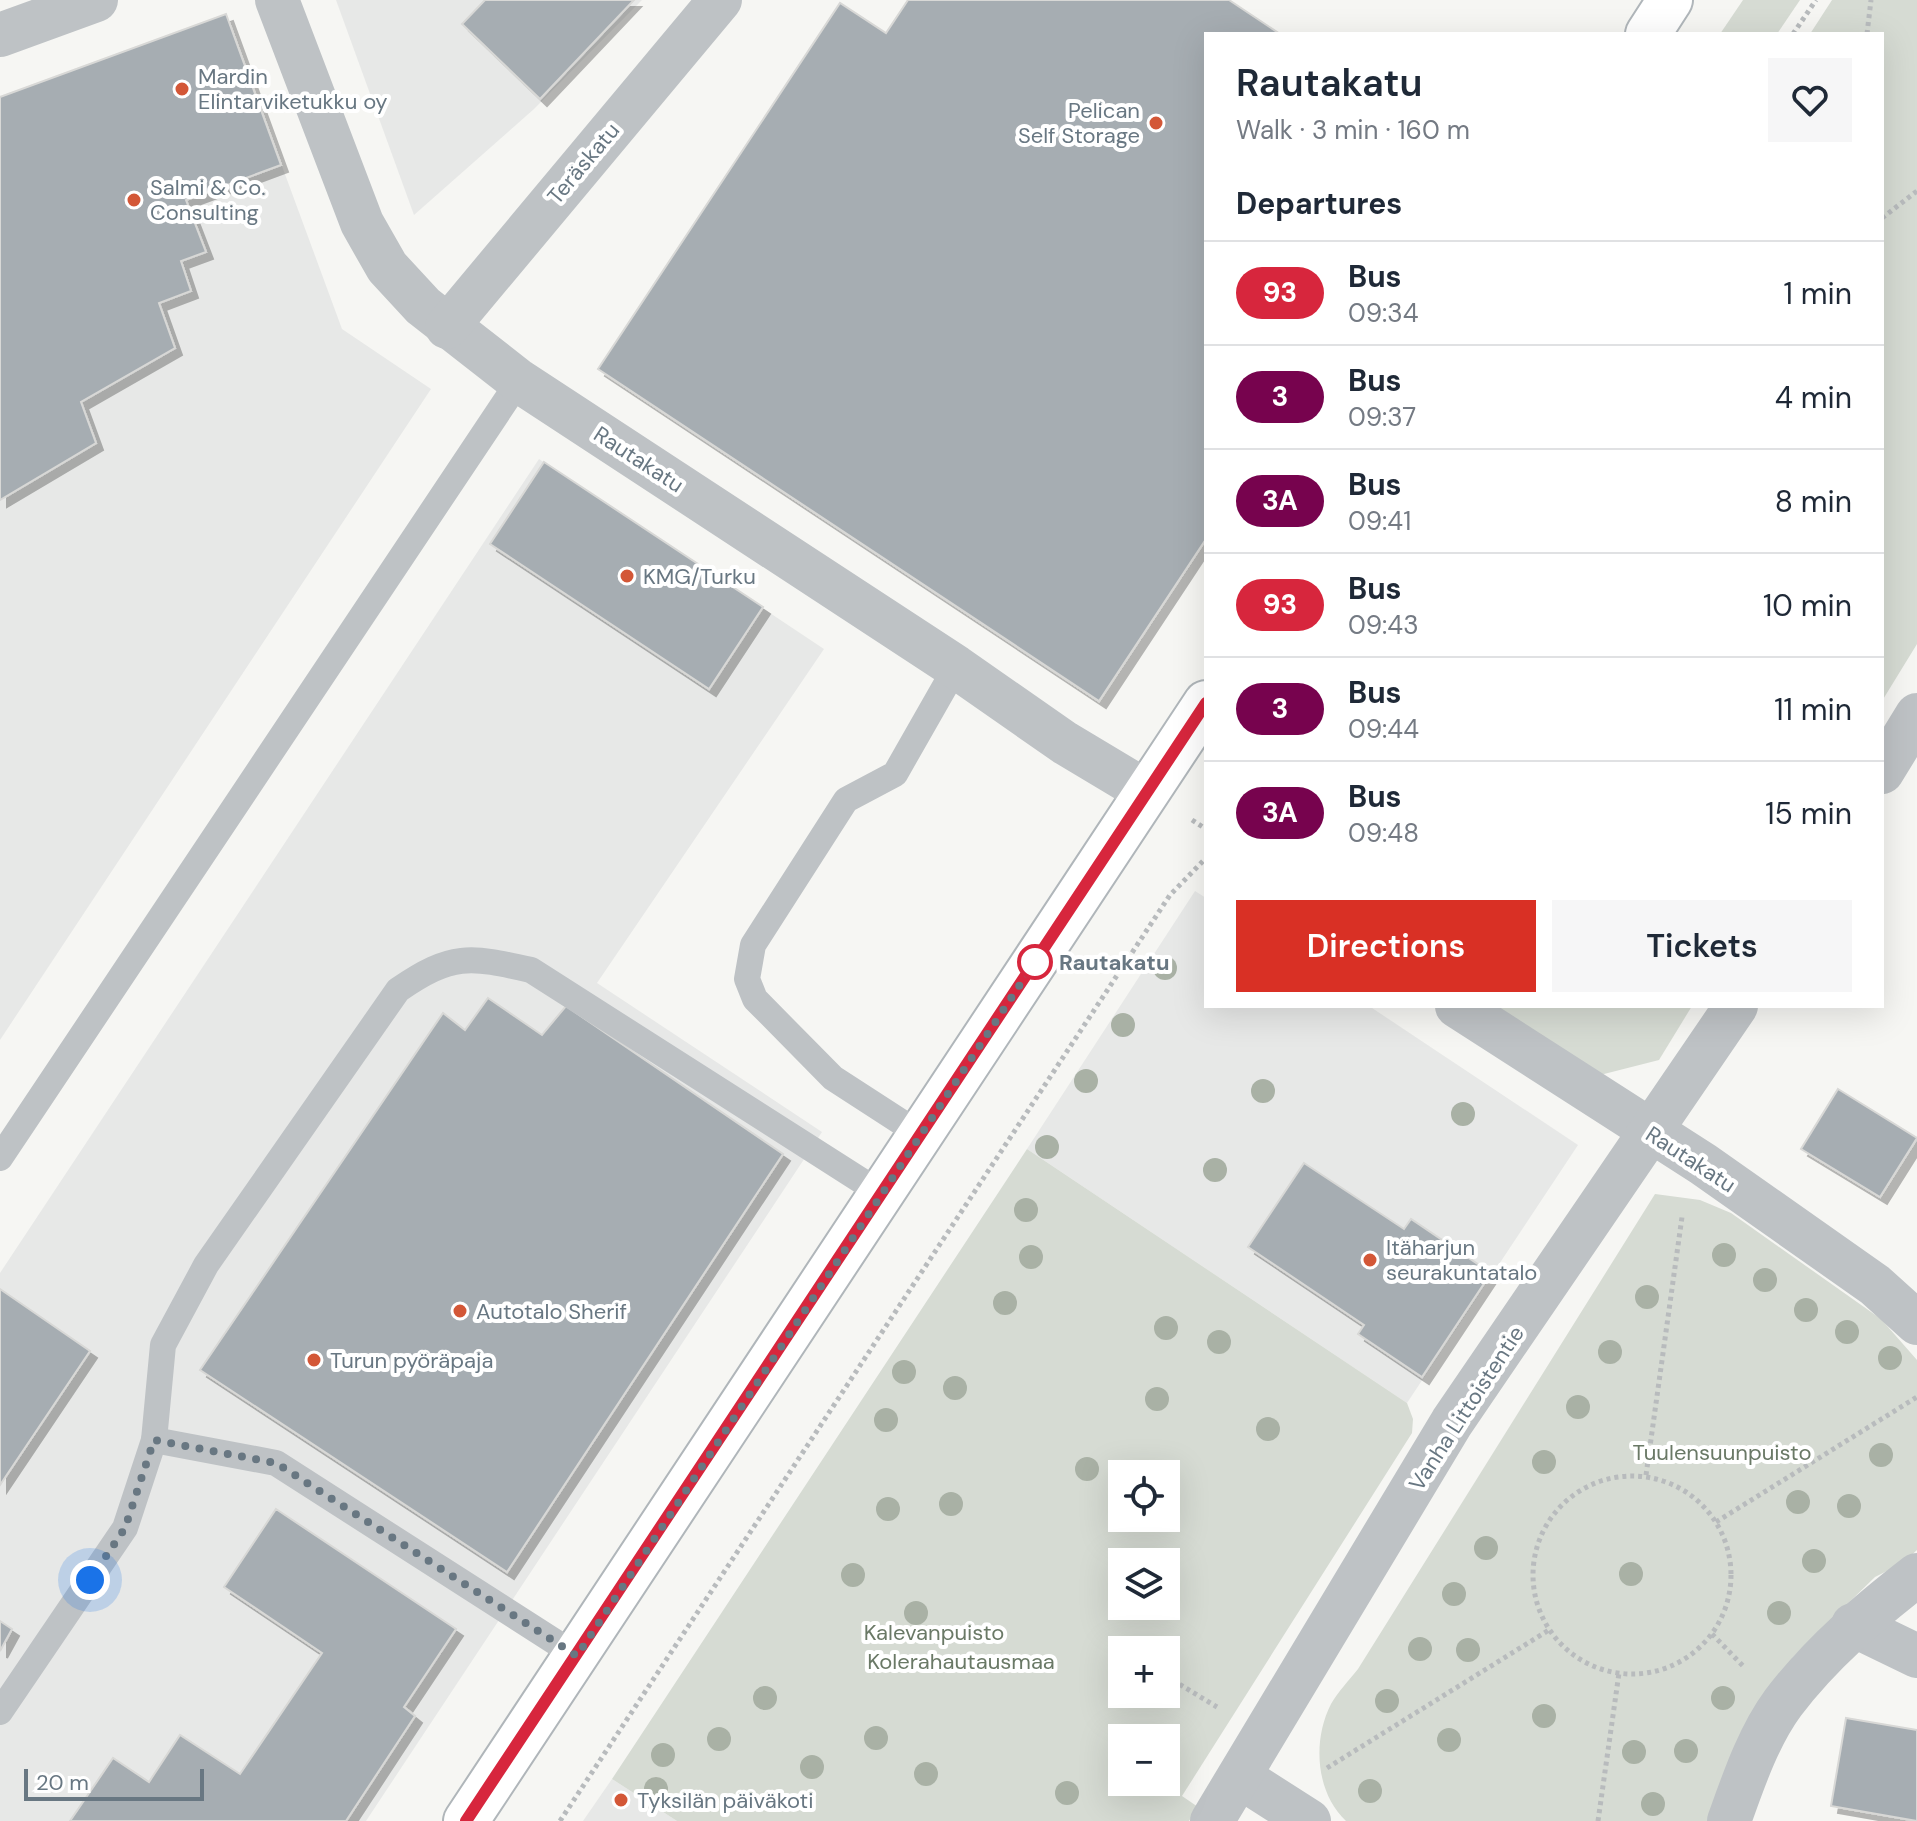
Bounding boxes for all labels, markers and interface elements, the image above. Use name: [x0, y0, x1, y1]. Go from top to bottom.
text: Rautakatu: [1236, 58, 1422, 108]
button: heart: [1768, 58, 1852, 142]
place label: Mardin Elintarviketukku oy: [198, 62, 388, 116]
marker: Mardin Elintarviketukku oy: [173, 80, 191, 98]
place label: Pelican Self Storage: [1018, 96, 1140, 150]
text: Walk · 3 min · 160 m: [1236, 113, 1470, 147]
marker: Pelican Self Storage: [1147, 114, 1165, 132]
street label: Teräskatu: [541, 117, 626, 210]
place label: Salmi & Co. Consulting: [150, 173, 266, 227]
text: Departures: [1236, 184, 1402, 223]
marker: Salmi & Co. Consulting: [125, 191, 143, 209]
text: Bus: [1348, 257, 1402, 296]
text: 93: [1263, 274, 1297, 311]
text: 1 min: [1784, 274, 1852, 313]
text: 09:34: [1348, 296, 1419, 330]
text: Bus: [1348, 361, 1402, 400]
text: 3: [1272, 378, 1288, 415]
text: 4 min: [1775, 378, 1852, 417]
text: 09:37: [1348, 400, 1416, 434]
street label: Rautakatu: [588, 420, 689, 499]
text: Bus: [1348, 465, 1402, 504]
text: 3A: [1262, 482, 1298, 519]
text: 8 min: [1775, 482, 1852, 521]
text: 09:41: [1348, 504, 1411, 538]
place label: KMG/Turku: [643, 562, 756, 591]
marker: KMG/Turku: [618, 567, 636, 585]
text: Bus: [1348, 569, 1402, 608]
text: 93: [1263, 586, 1297, 623]
text: 10 min: [1763, 586, 1852, 625]
text: 09:43: [1348, 608, 1419, 642]
text: Bus: [1348, 673, 1402, 712]
text: 3: [1272, 690, 1288, 727]
text: 11 min: [1774, 690, 1852, 729]
text: 09:44: [1348, 712, 1419, 746]
text: Bus: [1348, 777, 1402, 816]
text: 3A: [1262, 794, 1298, 831]
text: 15 min: [1765, 794, 1852, 833]
text: 09:48: [1348, 816, 1419, 850]
button: Directions: [1236, 900, 1536, 992]
button: Tickets: [1552, 900, 1852, 992]
marker: Rautakatu: [1018, 945, 1052, 979]
place label: Rautakatu: [1059, 948, 1169, 977]
street label: Rautakatu: [1640, 1120, 1741, 1199]
place label: Itäharjun seurakuntatalo: [1386, 1233, 1537, 1287]
marker: Itäharjun seurakuntatalo: [1361, 1251, 1379, 1269]
place label: Autotalo Sherif: [476, 1297, 627, 1326]
marker: Autotalo Sherif: [451, 1302, 469, 1320]
street label: Vanha Littoistentie: [1402, 1320, 1531, 1496]
place label: Turun pyöräpaja: [330, 1346, 493, 1375]
marker: Turun pyöräpaja: [305, 1351, 323, 1369]
park label: Tuulensuunpuisto: [1633, 1438, 1811, 1467]
map controls: [1108, 1460, 1180, 1796]
button: locate: [1108, 1460, 1180, 1532]
button: layers: [1108, 1548, 1180, 1620]
your location: [70, 1560, 110, 1600]
park label: Kalevanpuisto: [864, 1618, 1004, 1647]
button: +: [1108, 1636, 1180, 1708]
park label: Kolerahautausmaa: [867, 1647, 1055, 1676]
button: −: [1108, 1724, 1180, 1796]
scale bar: [24, 1765, 204, 1801]
text: 20 m: [36, 1768, 89, 1797]
place label: Tyksilän päiväkoti: [637, 1786, 813, 1815]
marker: Tyksilän päiväkoti: [612, 1791, 630, 1809]

